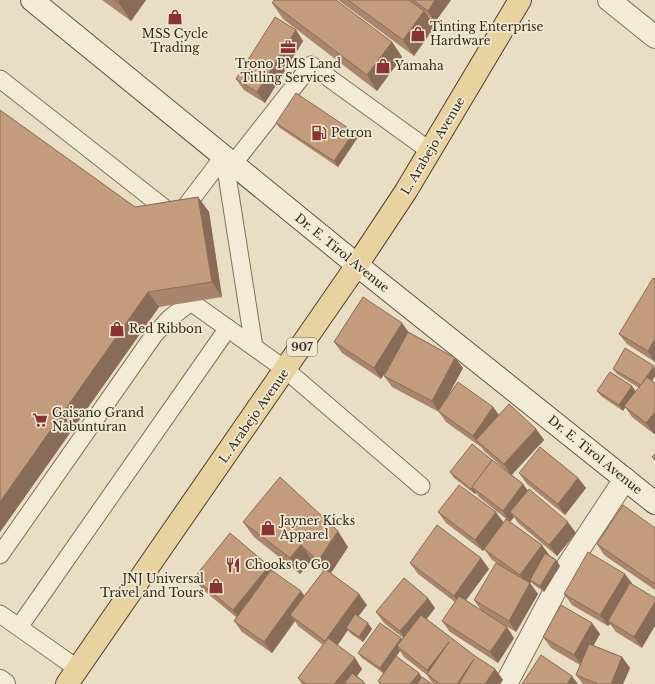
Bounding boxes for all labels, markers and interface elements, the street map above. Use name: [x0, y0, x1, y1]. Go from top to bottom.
shop icon: MSS Cycle Trading: [166, 8, 184, 26]
place label: Tinting Enterprise Hardware: [430, 19, 544, 48]
shop icon: Tinting Enterprise Hardware: [409, 25, 427, 43]
place label: MSS Cycle Trading: [142, 26, 208, 55]
office icon: Trono PMS Land Titling Services: [279, 38, 297, 56]
place label: Trono PMS Land Titling Services: [235, 56, 341, 85]
shop icon: Yamaha: [374, 57, 392, 75]
place label: Yamaha: [394, 58, 444, 73]
street label: L. Arabejo Avenue: [397, 94, 468, 197]
fuel station icon: Petron: [310, 124, 328, 142]
place label: Petron: [331, 125, 372, 140]
street label: Dr. E. Tirol Avenue: [292, 210, 393, 295]
shop icon: Red Ribbon: [108, 320, 126, 338]
place label: Red Ribbon: [129, 321, 202, 336]
road number: 907: [287, 338, 317, 356]
street label: L. Arabejo Avenue: [216, 366, 292, 466]
place label: Gaisano Grand Nabunturan: [52, 405, 144, 434]
supermarket icon: Gaisano Grand Nabunturan: [31, 411, 49, 429]
street label: Dr. E. Tirol Avenue: [545, 412, 646, 497]
place label: Jayner Kicks Apparel: [278, 513, 355, 542]
shop icon: Jayner Kicks Apparel: [259, 519, 277, 537]
restaurant icon: Chooks to Go: [224, 556, 242, 574]
place label: Chooks to Go: [245, 557, 329, 572]
place label: JNJ Universal Travel and Tours: [100, 571, 204, 600]
shop icon: JNJ Universal Travel and Tours: [207, 577, 225, 595]

